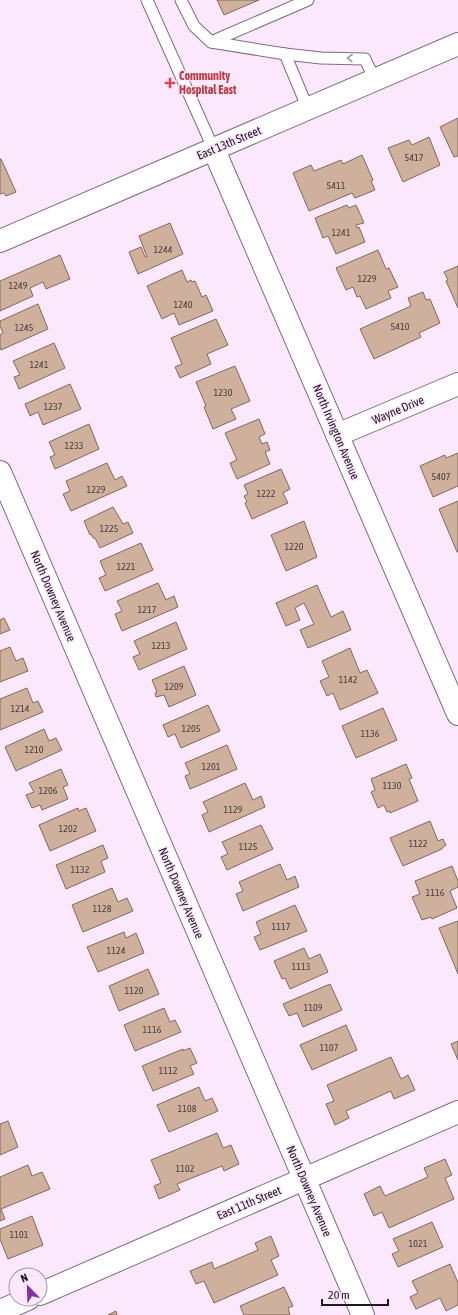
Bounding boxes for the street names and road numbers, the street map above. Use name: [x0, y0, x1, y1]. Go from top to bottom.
street label: East 13th Street: [195, 123, 264, 163]
street label: North Irvington Avenue: [310, 382, 362, 482]
street label: Wayne Drive: [370, 393, 426, 427]
street label: North Downey Avenue: [28, 548, 78, 644]
street label: North Downey Avenue: [156, 845, 206, 941]
street label: North Downey Avenue: [284, 1143, 334, 1239]
street label: East 11th Street: [215, 1183, 284, 1223]

